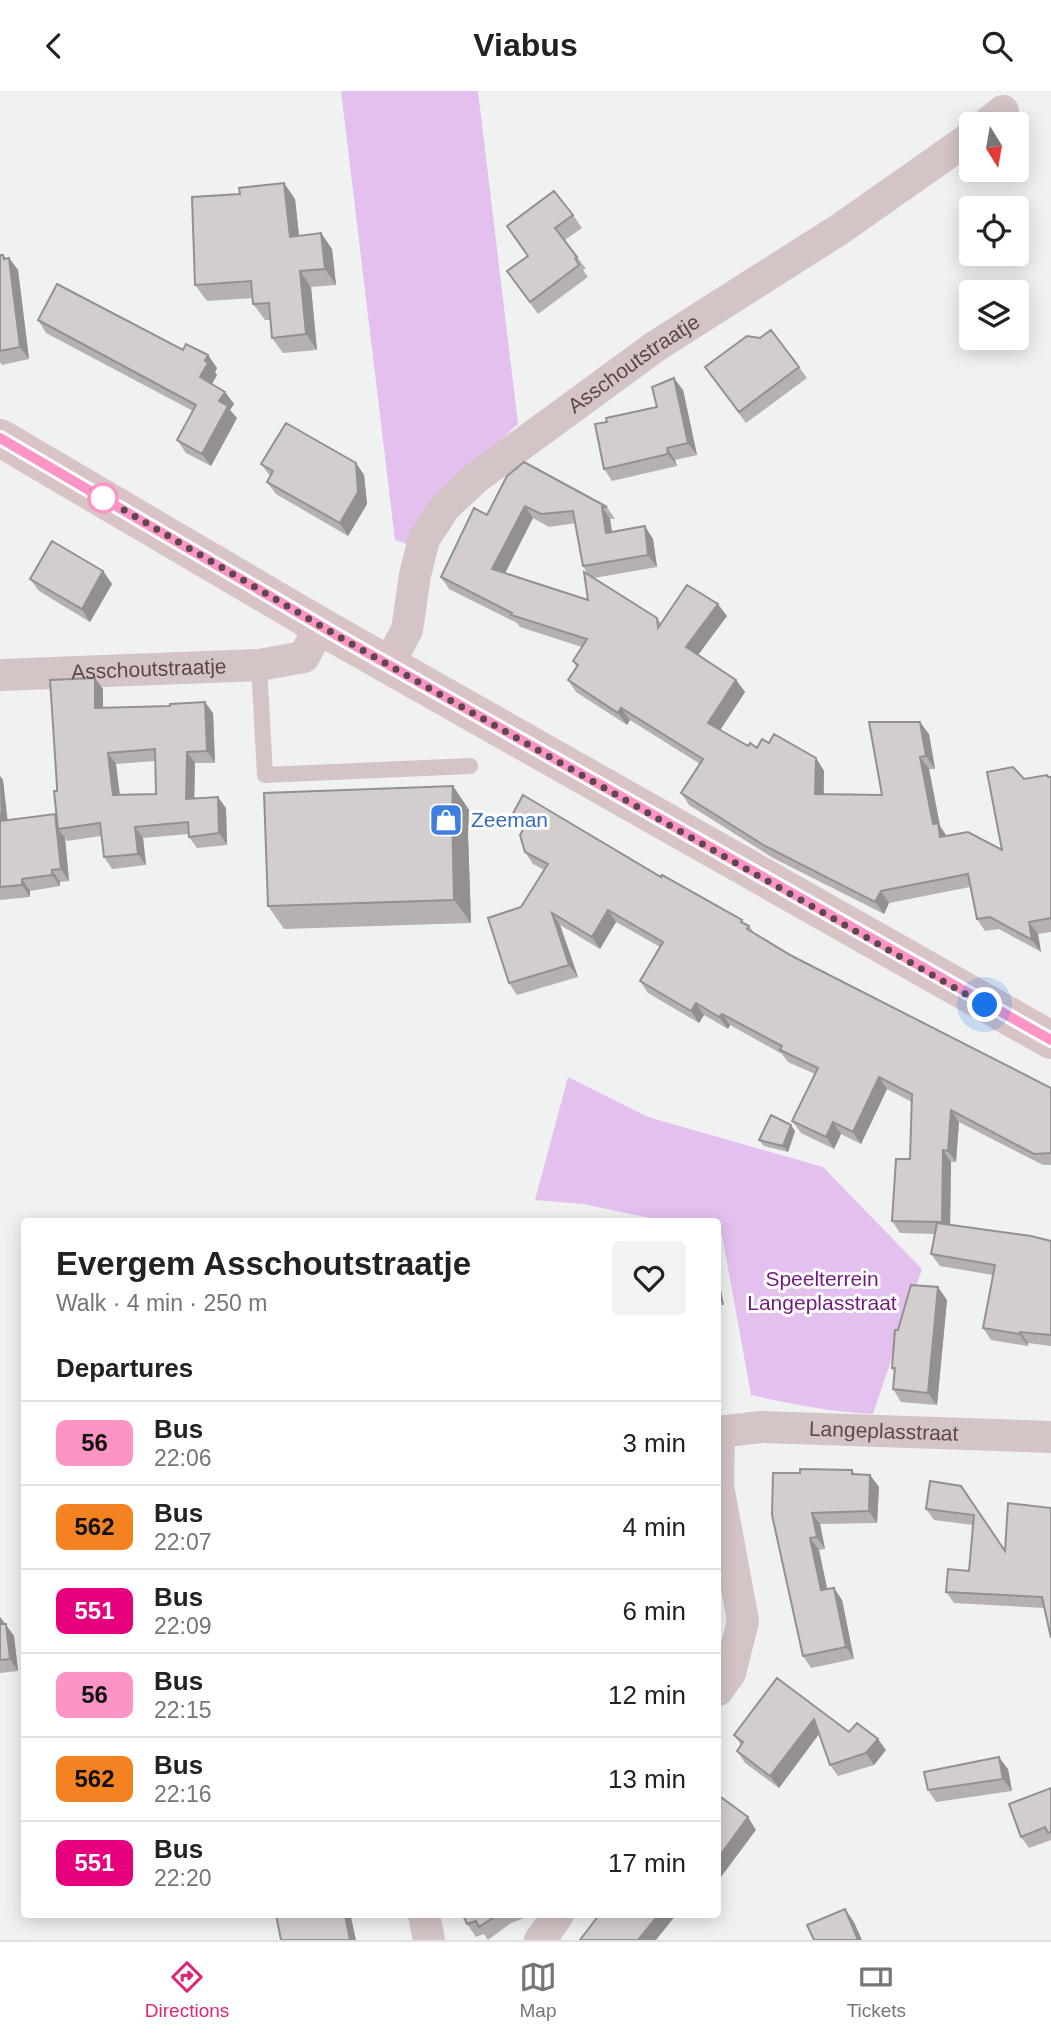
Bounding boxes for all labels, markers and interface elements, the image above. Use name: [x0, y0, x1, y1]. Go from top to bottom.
icon: back: [35, 27, 73, 65]
text: Viabus: [473, 27, 578, 63]
icon: search: [978, 27, 1016, 65]
north arrow: [959, 112, 1029, 182]
map controls: [959, 112, 1029, 350]
button: locate: [959, 196, 1029, 266]
button: layers: [959, 280, 1029, 350]
street label: Asschoutstraatje: [563, 309, 703, 418]
unlabelled marker: [88, 483, 118, 513]
street label: Asschoutstraatje: [71, 654, 227, 683]
shop icon: Zeeman: [427, 801, 465, 839]
place label: Zeeman: [471, 808, 548, 831]
your location: [967, 987, 1002, 1022]
button: heart: [612, 1241, 686, 1315]
text: Evergem Asschoutstraatje: [56, 1245, 471, 1282]
park label: Speelterrein Langeplasstraat: [747, 1267, 897, 1314]
text: Walk · 4 min · 250 m: [56, 1290, 267, 1316]
text: Departures: [56, 1353, 193, 1383]
text: Bus: [154, 1414, 203, 1444]
street label: Langeplasstraat: [809, 1417, 959, 1445]
text: 3 min: [622, 1428, 686, 1458]
text: 56: [81, 1429, 108, 1456]
text: 22:06: [154, 1445, 212, 1471]
text: Bus: [154, 1498, 203, 1528]
text: 4 min: [622, 1512, 686, 1542]
text: 562: [74, 1513, 115, 1540]
text: 22:07: [154, 1529, 212, 1555]
text: Bus: [154, 1582, 203, 1612]
text: 6 min: [622, 1596, 686, 1626]
text: 551: [74, 1597, 115, 1624]
text: 22:09: [154, 1613, 212, 1639]
text: Bus: [154, 1666, 203, 1696]
text: 12 min: [608, 1680, 686, 1710]
text: 56: [81, 1681, 108, 1708]
text: 22:15: [154, 1697, 212, 1723]
text: Bus: [154, 1750, 203, 1780]
text: 13 min: [608, 1764, 686, 1794]
text: 562: [74, 1765, 115, 1792]
text: 22:16: [154, 1781, 212, 1807]
text: Bus: [154, 1834, 203, 1864]
text: 17 min: [608, 1848, 686, 1878]
text: 551: [74, 1849, 115, 1876]
text: 22:20: [154, 1865, 212, 1891]
tab: Directions: [145, 1958, 229, 2022]
tab: Map: [519, 1958, 557, 2022]
tab: Tickets: [847, 1958, 906, 2022]

